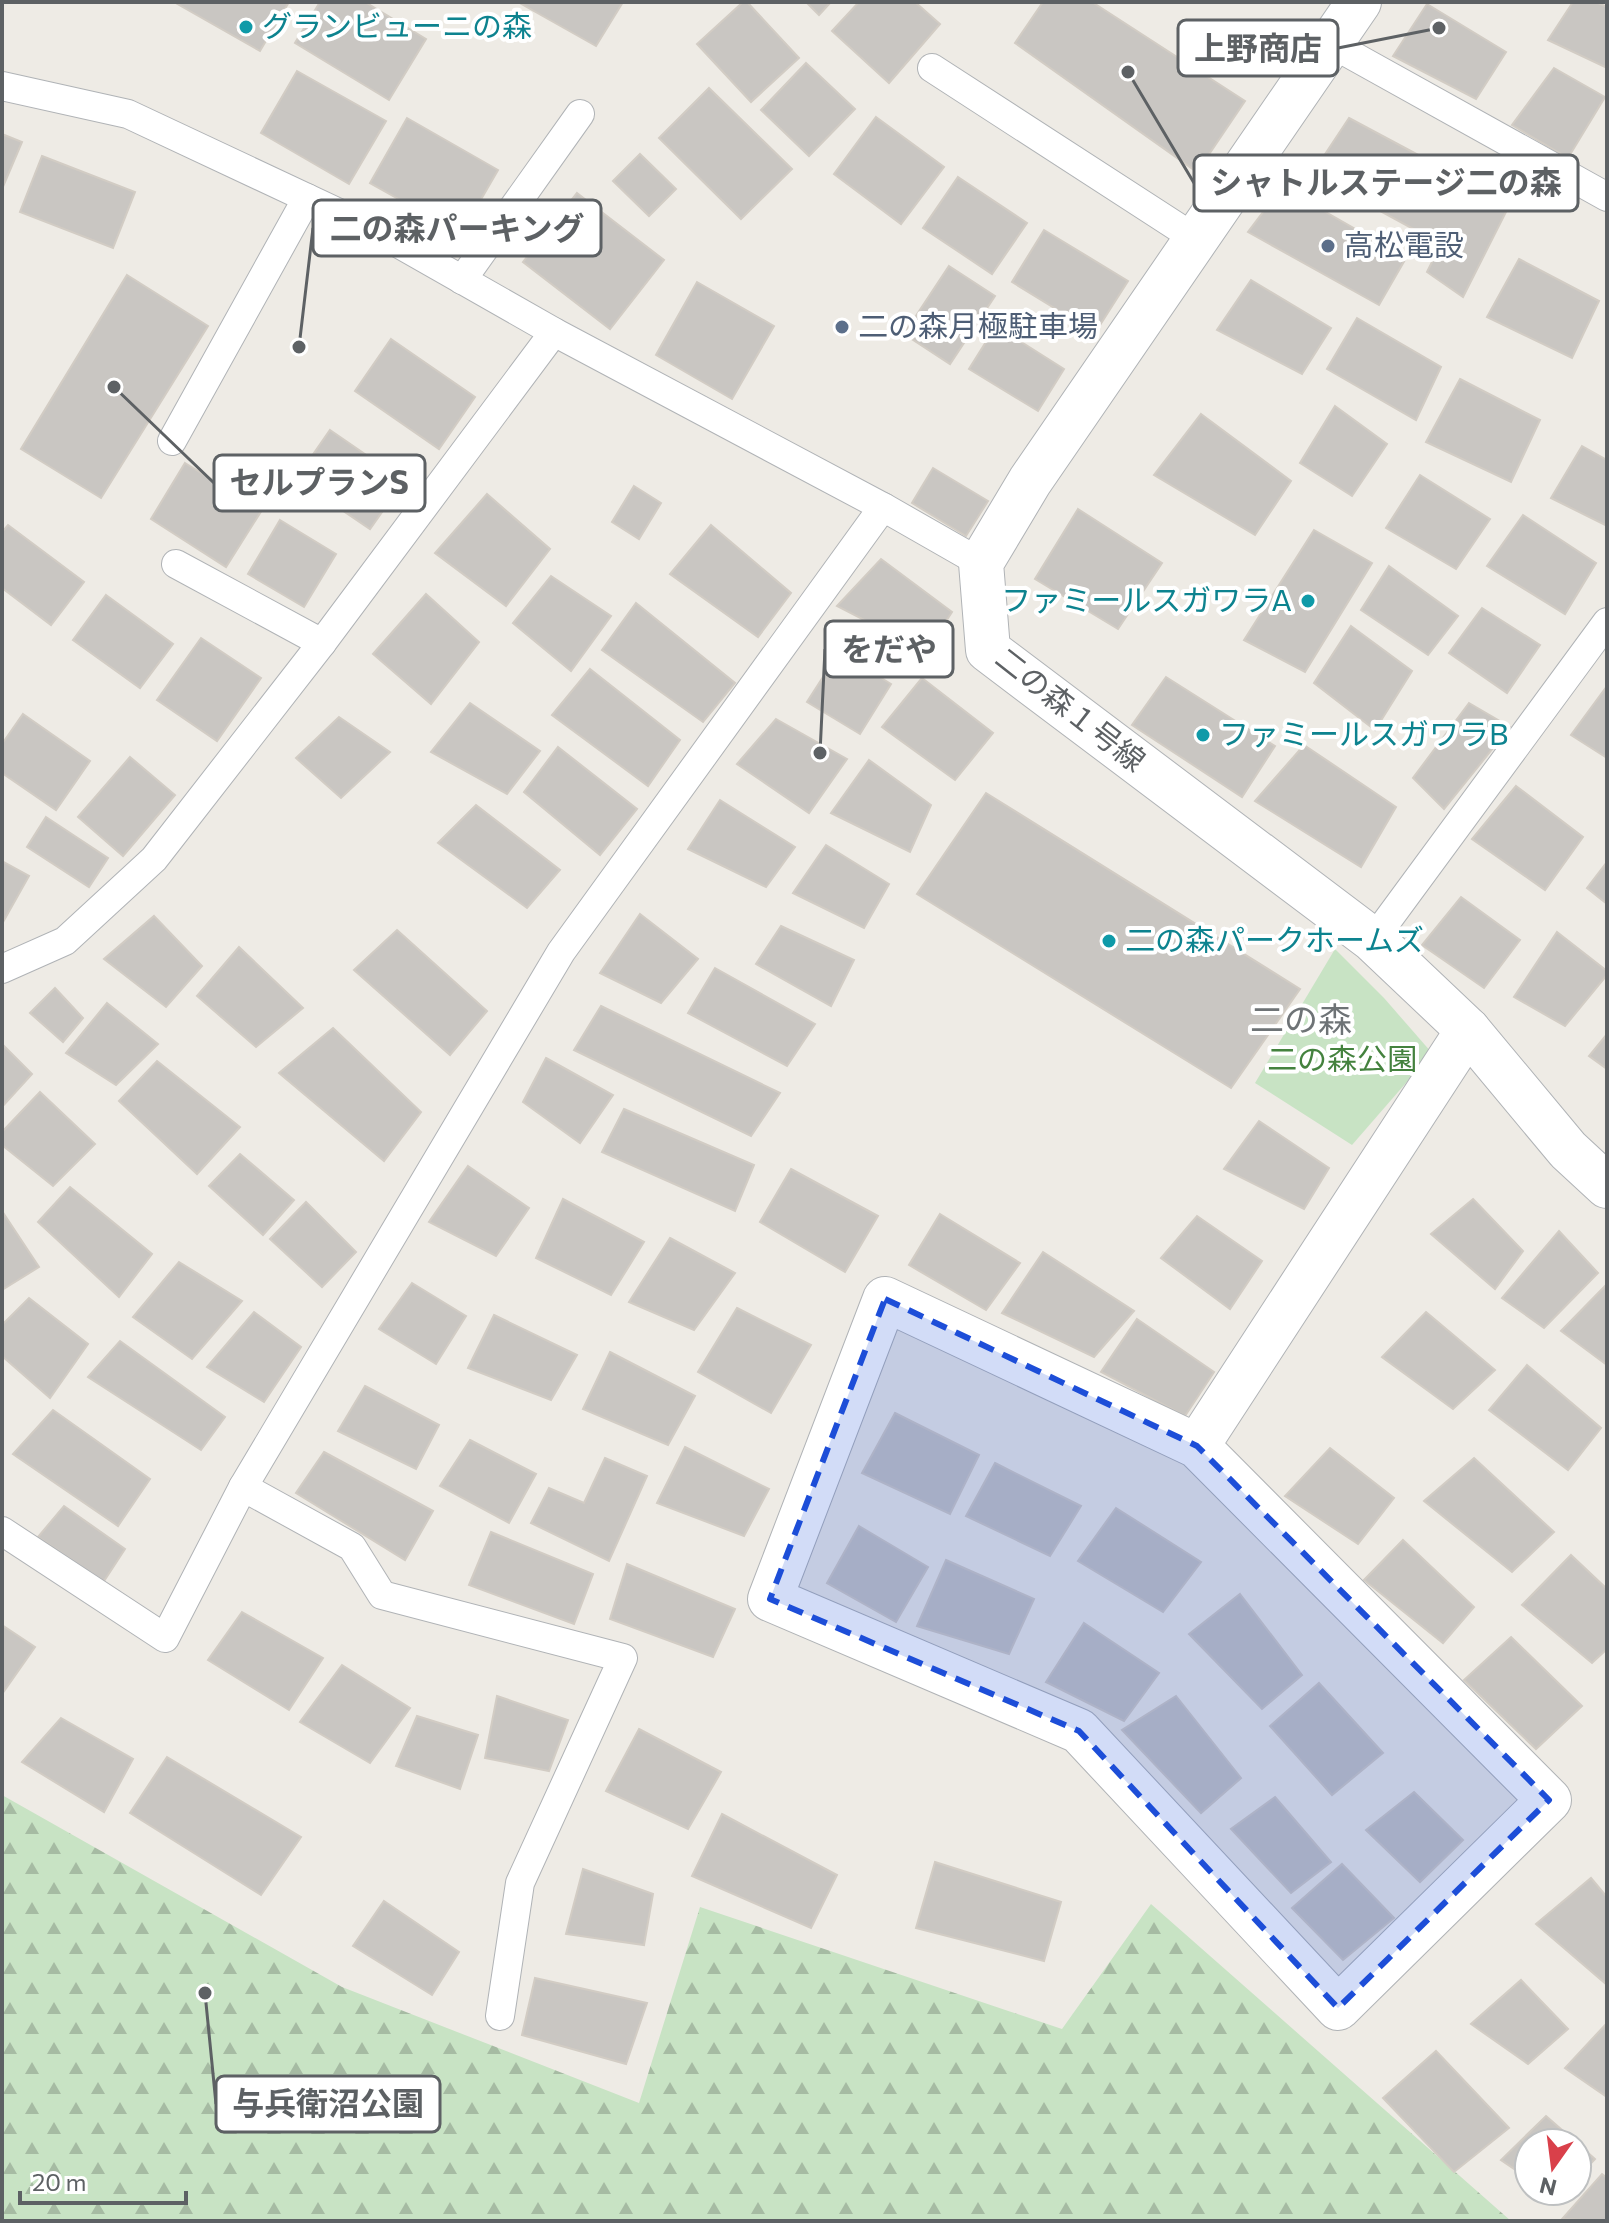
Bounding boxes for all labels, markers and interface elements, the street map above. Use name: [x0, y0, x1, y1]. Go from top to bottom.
place label: グランビューニの森: [262, 6, 532, 43]
marker: グランビューニの森: [237, 18, 255, 36]
callout: 上野商店: [1178, 20, 1338, 76]
text: 上野商店: [1194, 27, 1322, 67]
callout: シャトルステージ二の森: [1194, 155, 1578, 211]
text: シャトルステージ二の森: [1210, 161, 1562, 201]
callout: 二の森パーキング: [313, 200, 601, 256]
text: 二の森パーキング: [329, 207, 585, 247]
place label: 高松電設: [1344, 225, 1464, 262]
marker: 高松電設: [1319, 237, 1337, 255]
place label: 二の森月極駐車場: [858, 306, 1098, 343]
marker: 二の森月極駐車場: [833, 318, 851, 336]
callout: セルプランS: [214, 455, 425, 511]
text: セルプランS: [229, 461, 409, 501]
place label: ファミールスガワラA: [1001, 580, 1292, 617]
marker: ファミールスガワラA: [1299, 592, 1317, 610]
callout: をだや: [825, 621, 953, 677]
text: をだや: [841, 628, 937, 668]
street label: 二の森１号線: [989, 638, 1154, 778]
place label: ファミールスガワラB: [1219, 714, 1508, 751]
marker: ファミールスガワラB: [1194, 726, 1212, 744]
place label: 二の森パークホームズ: [1125, 920, 1424, 957]
marker: 二の森パークホームズ: [1100, 932, 1118, 950]
district label: 二の森: [1250, 997, 1352, 1039]
park label: 二の森公園: [1267, 1039, 1417, 1076]
callout: 与兵衛沼公園: [216, 2076, 440, 2132]
text: 与兵衛沼公園: [232, 2082, 424, 2122]
north arrow: [1513, 2127, 1593, 2207]
scale bar: [20, 2155, 186, 2205]
text: 20 m: [32, 2167, 86, 2196]
text: N: [1537, 2172, 1559, 2202]

